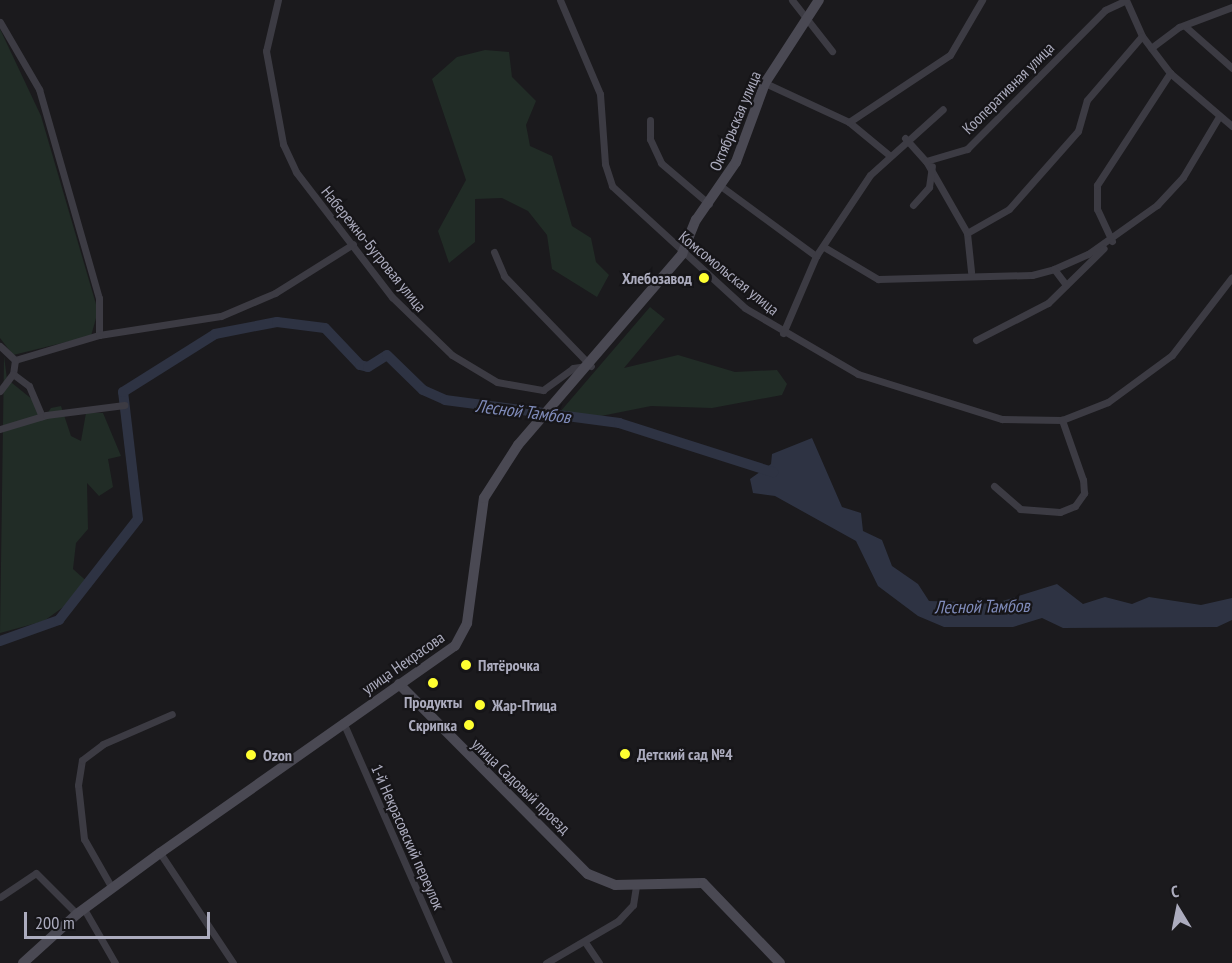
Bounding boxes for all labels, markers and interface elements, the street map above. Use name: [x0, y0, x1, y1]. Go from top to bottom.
street label: Кооперативная улица: [958, 38, 1058, 138]
street label: Октябрьская улица: [705, 68, 765, 174]
street label: Набережно-Бугровая улица: [317, 182, 431, 316]
street label: Комсомольская улица: [675, 227, 783, 319]
place label: Хлебозавод: [622, 268, 692, 288]
marker: Хлебозавод: [697, 271, 711, 285]
water label: Лесной Тамбов: [474, 395, 572, 429]
water label: Лесной Тамбов: [934, 595, 1030, 619]
street label: улица Некрасова: [358, 628, 448, 698]
place label: Пятёрочка: [478, 655, 540, 675]
marker: Пятёрочка: [459, 658, 473, 672]
marker: Продукты: [426, 676, 440, 690]
place label: Продукты: [404, 692, 462, 712]
place label: Жар-Птица: [492, 695, 557, 715]
marker: Жар-Птица: [473, 698, 487, 712]
place label: Скрипка: [409, 715, 457, 735]
marker: Скрипка: [462, 718, 476, 732]
street label: улица Садовый проезд: [468, 734, 574, 838]
place label: Детский сад №4: [637, 744, 733, 764]
place label: Ozon: [263, 745, 292, 765]
marker: Детский сад №4: [618, 747, 632, 761]
marker: Ozon: [244, 748, 258, 762]
street label: 1-й Некрасовский переулок: [367, 761, 449, 913]
north arrow: [1148, 879, 1208, 939]
text: С: [1170, 881, 1180, 902]
scale bar: [27, 900, 213, 938]
text: 200 m: [35, 911, 75, 934]

